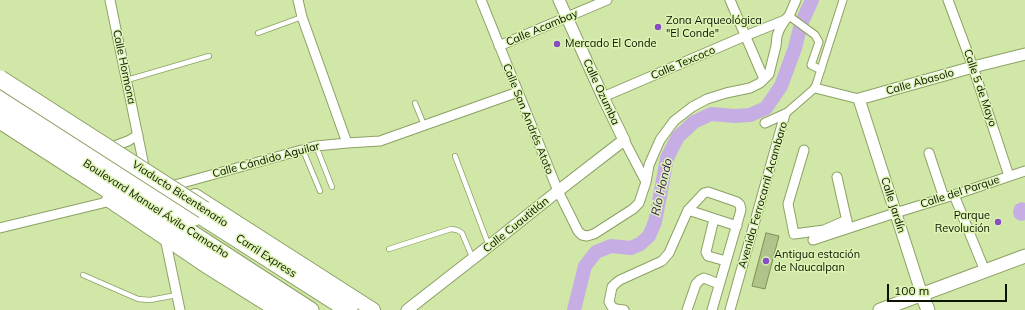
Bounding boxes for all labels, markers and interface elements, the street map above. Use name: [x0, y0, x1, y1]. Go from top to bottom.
street label: Calle Acambay: [504, 7, 580, 49]
place label: Zona Arqueológica "El Conde": [666, 14, 762, 40]
marker: Zona Arqueológica "El Conde": [653, 22, 663, 32]
street label: Calle Hormona: [110, 29, 138, 105]
place label: Mercado El Conde: [565, 37, 657, 51]
marker: Mercado El Conde: [552, 39, 562, 49]
street label: Calle Texcoco: [649, 43, 717, 83]
street label: Calle 5 de Mayo: [961, 48, 999, 128]
street label: Calle Ozumba: [580, 57, 622, 127]
street label: Calle San Andrés Atoto: [500, 62, 556, 176]
street label: Calle Abasolo: [885, 66, 955, 98]
street label: Avenida Ferrocarril Acambaro: [736, 120, 790, 270]
street label: Calle Cándido Aguilar: [211, 139, 321, 181]
street label: Boulevard Manuel Ávila Camacho: [81, 157, 231, 261]
water label: Río Hondo: [648, 157, 676, 217]
street label: Viaducto Bicentenario: [130, 158, 230, 230]
street label: Calle del Parque: [919, 173, 1001, 211]
street label: Calle Jardín: [878, 175, 908, 235]
street label: Calle Cuautitlán: [480, 194, 552, 256]
place label: Parque Revolución: [935, 209, 990, 235]
marker: Parque Revolución: [993, 217, 1003, 227]
street label: Carril Express: [233, 231, 299, 281]
place label: Antigua estación de Naucalpan: [774, 248, 860, 274]
marker: Antigua estación de Naucalpan: [761, 256, 771, 266]
scale bar: [889, 276, 1009, 302]
text: 100 m: [894, 283, 929, 298]

